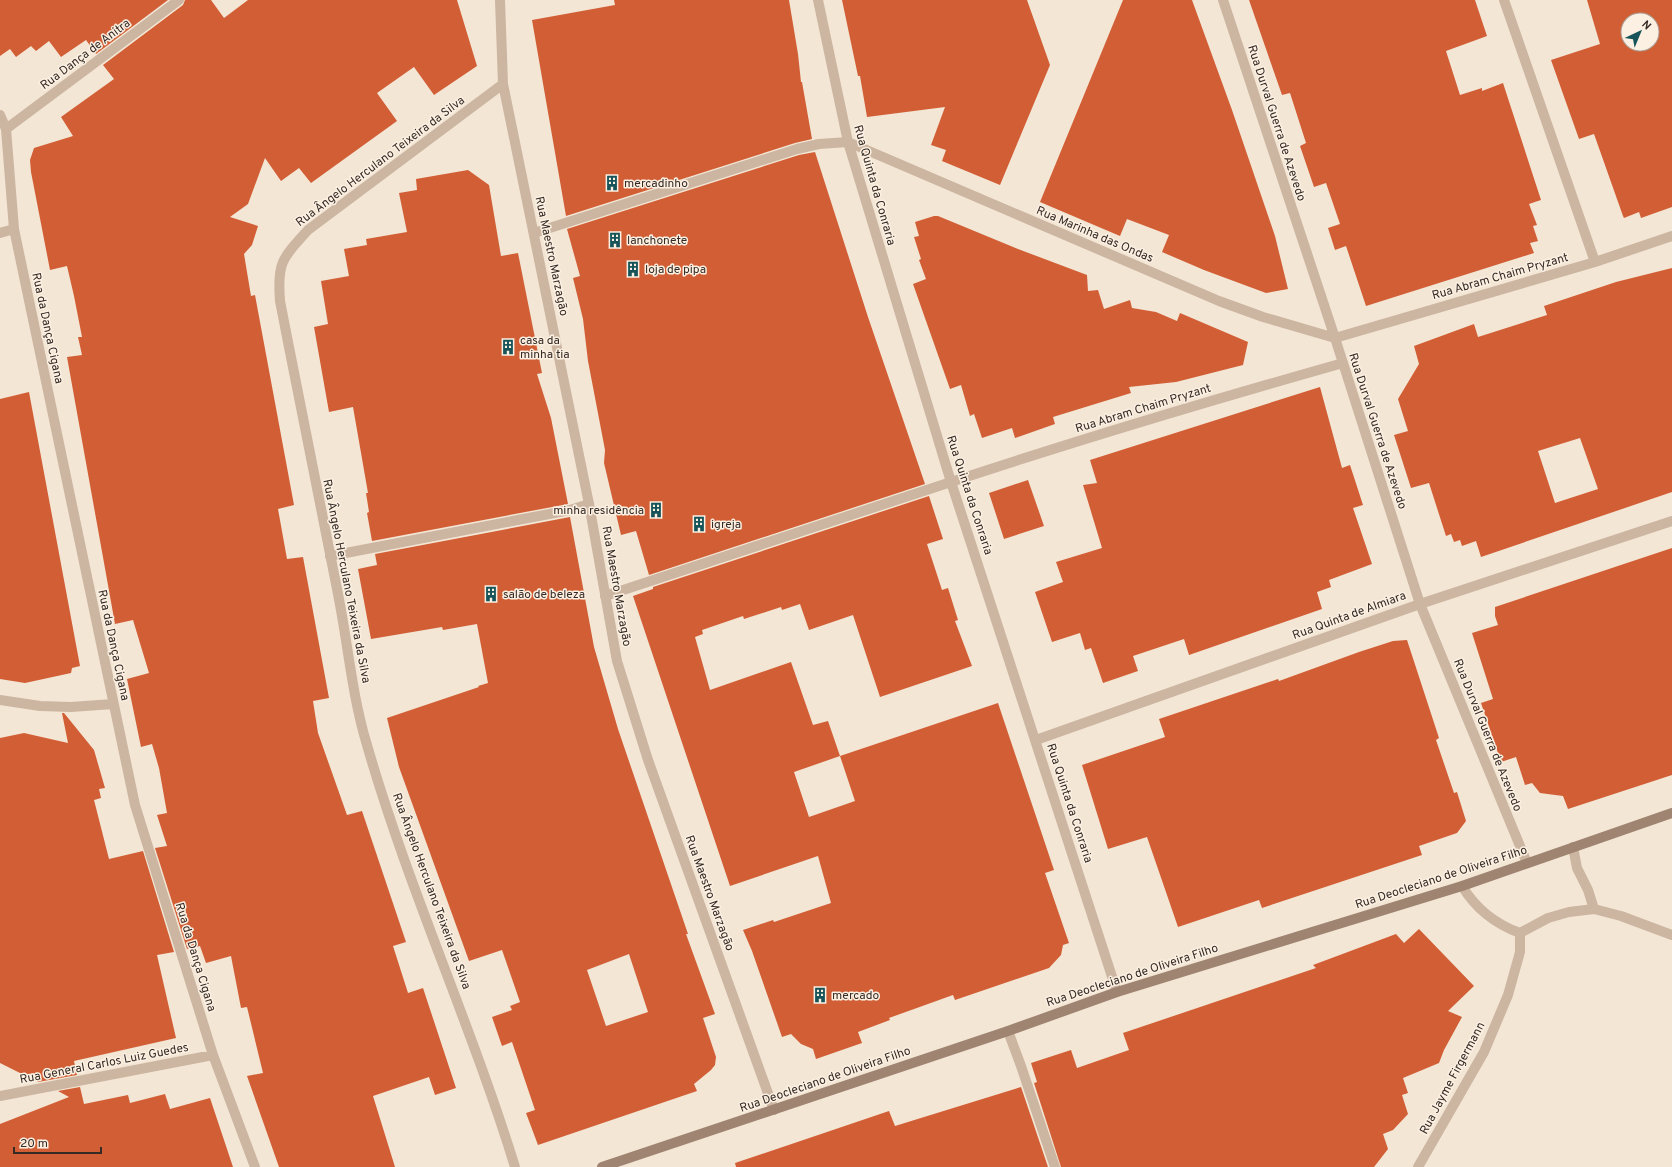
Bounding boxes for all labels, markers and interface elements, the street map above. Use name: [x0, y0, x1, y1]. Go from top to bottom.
north arrow: [1620, 12, 1660, 52]
street label: Rua Dança de Anitra: [37, 16, 134, 94]
text: N: [1639, 18, 1654, 33]
street label: Rua Durval Guerra de Azevedo: [1243, 43, 1309, 204]
street label: Rua Ângelo Herculano Teixeira da Silva: [293, 93, 468, 231]
street label: Rua Quinta da Conraria: [849, 123, 899, 247]
building icon: mercadinho: [603, 174, 621, 192]
place label: mercadinho: [624, 176, 688, 192]
street label: Rua Maestro Marzagão: [531, 195, 572, 318]
street label: Rua Marinha das Ondas: [1034, 203, 1156, 267]
building icon: lanchonete: [606, 231, 624, 249]
place label: lanchonete: [627, 233, 687, 249]
street label: Rua Abram Chaim Pryzant: [1430, 250, 1570, 304]
building icon: loja de pipa: [624, 260, 642, 278]
place label: loja de pipa: [645, 262, 706, 278]
street label: Rua da Dança Cigana: [27, 271, 67, 385]
place label: casa da minha tia: [520, 333, 570, 363]
building icon: casa da minha tia: [499, 338, 517, 356]
street label: Rua Durval Guerra de Azevedo: [1344, 351, 1410, 512]
street label: Rua Abram Chaim Pryzant: [1073, 381, 1213, 437]
street label: Rua Quinta da Conraria: [942, 434, 996, 557]
street label: Rua Ângelo Herculano Teixeira da Silva: [318, 478, 374, 685]
building icon: minha residência: [647, 501, 665, 519]
place label: minha residência: [553, 503, 644, 519]
building icon: igreja: [690, 515, 708, 533]
place label: igreja: [711, 517, 741, 533]
street label: Rua Maestro Marzagão: [598, 525, 635, 648]
building icon: salão de beleza: [482, 585, 500, 603]
place label: salão de beleza: [503, 587, 585, 603]
street label: Rua da Dança Cigana: [93, 588, 133, 702]
street label: Rua Quinta de Almiara: [1290, 588, 1408, 644]
street label: Rua Durval Guerra de Azevedo: [1449, 657, 1525, 814]
street label: Rua Quinta da Conraria: [1042, 742, 1096, 865]
street label: Rua Ângelo Herculano Teixeira da Silva: [388, 791, 474, 992]
street label: Rua Maestro Marzagão: [681, 833, 738, 954]
street label: Rua Deocleciano de Oliveira Filho: [1353, 842, 1530, 913]
street label: Rua da Dança Cigana: [171, 901, 219, 1014]
street label: Rua Deocleciano de Oliveira Filho: [1044, 940, 1221, 1011]
building icon: mercado: [811, 986, 829, 1004]
place label: mercado: [832, 988, 879, 1004]
street label: Rua Jayme Firgermann: [1416, 1019, 1489, 1137]
street label: Rua General Carlos Luiz Guedes: [18, 1040, 190, 1088]
street label: Rua Deocleciano de Oliveira Filho: [738, 1043, 913, 1117]
scale bar: [14, 1129, 101, 1155]
text: 20 m: [20, 1136, 48, 1152]

